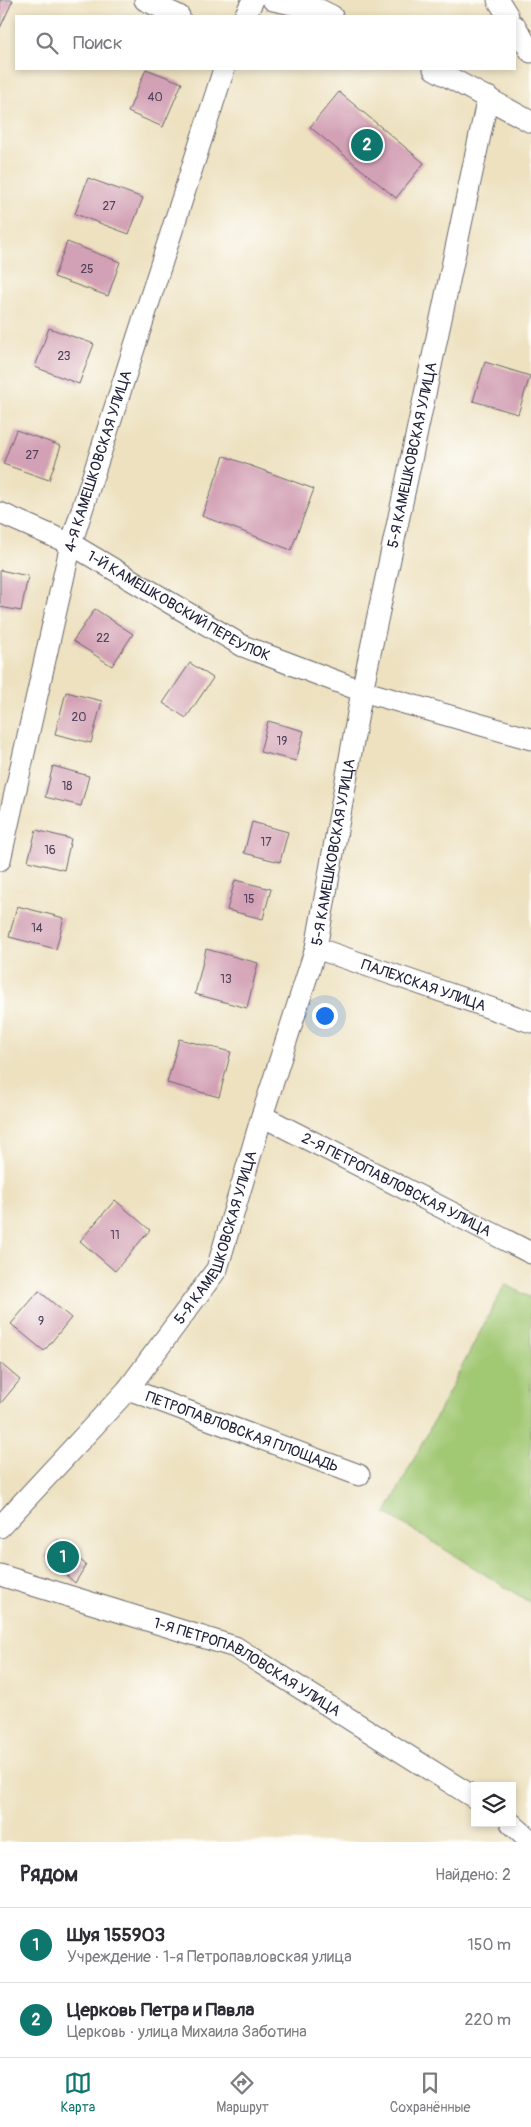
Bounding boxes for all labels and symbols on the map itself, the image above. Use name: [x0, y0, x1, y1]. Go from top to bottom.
house number: 40: [147, 90, 163, 105]
pin: 2: [351, 126, 383, 164]
house number: 27: [102, 199, 116, 214]
house number: 25: [80, 262, 94, 277]
house number: 23: [57, 349, 71, 364]
street label: 5-Я КАМЕШКОВСКАЯ УЛИЦА: [383, 360, 441, 550]
street label: 4-Я КАМЕШКОВСКАЯ УЛИЦА: [60, 367, 136, 554]
house number: 27: [25, 448, 39, 463]
street label: 1-Й КАМЕШКОВСКИЙ ПЕРЕУЛОК: [84, 546, 273, 665]
house number: 22: [96, 631, 110, 646]
house number: 20: [72, 710, 86, 725]
house number: 19: [277, 734, 287, 749]
street label: 5-Я КАМЕШКОВСКАЯ УЛИЦА: [307, 757, 359, 947]
house number: 18: [62, 779, 72, 794]
house number: 17: [260, 835, 272, 850]
house number: 16: [44, 843, 56, 858]
house number: 15: [243, 892, 255, 907]
house number: 14: [31, 921, 43, 936]
street label: ПАЛЕХСКАЯ УЛИЦА: [359, 955, 489, 1015]
house number: 13: [220, 972, 232, 987]
your location: [312, 1003, 338, 1029]
street label: 2-Я ПЕТРОПАВЛОВСКАЯ УЛИЦА: [299, 1128, 495, 1241]
street label: 5-Я КАМЕШКОВСКАЯ УЛИЦА: [170, 1148, 261, 1328]
house number: 11: [110, 1228, 120, 1243]
house number: 9: [38, 1314, 44, 1329]
street label: ПЕТРОПАВЛОВСКАЯ ПЛОЩАДЬ: [143, 1387, 342, 1476]
pin: 1: [47, 1538, 79, 1576]
street label: 1-Я ПЕТРОПАВЛОВСКАЯ УЛИЦА: [151, 1613, 344, 1721]

